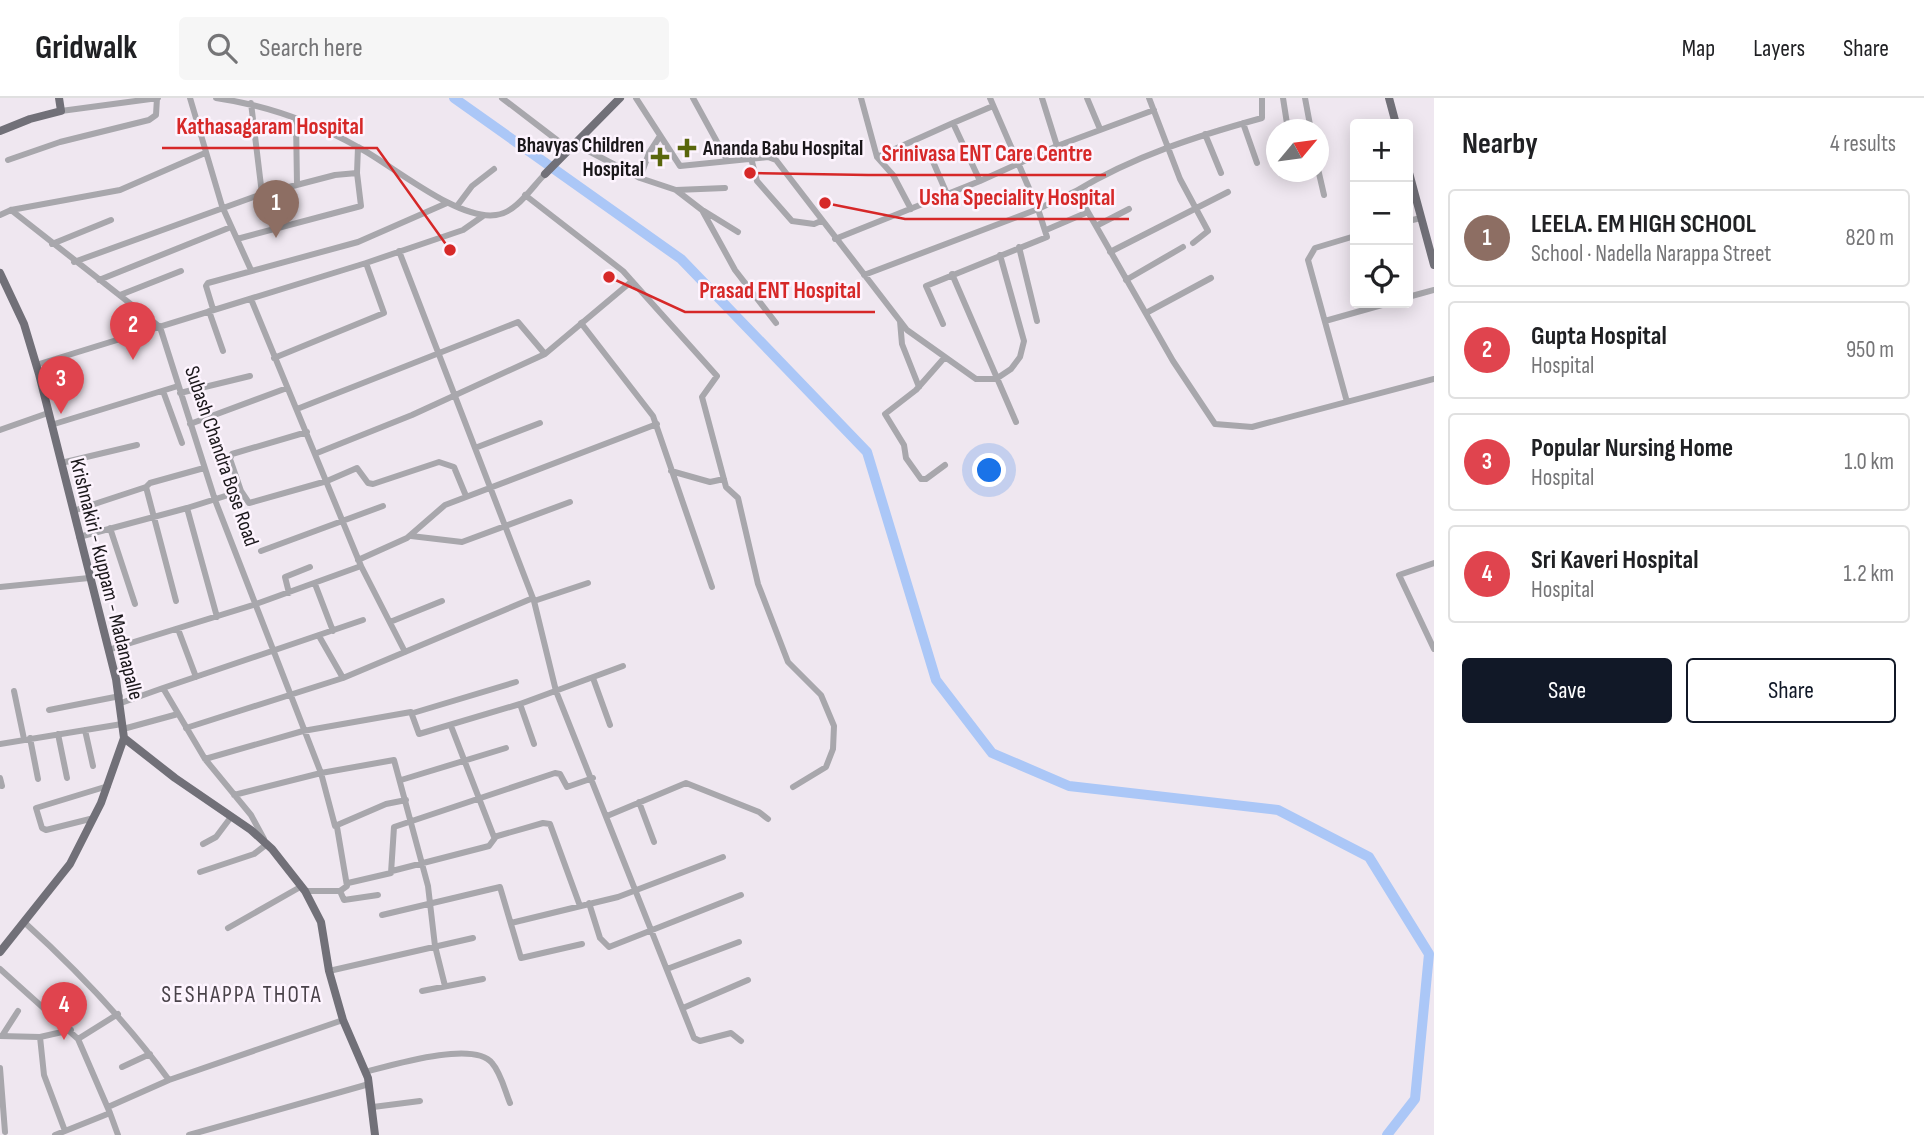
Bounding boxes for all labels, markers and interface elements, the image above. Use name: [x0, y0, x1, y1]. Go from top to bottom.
search box: [179, 17, 669, 80]
text: Gridwalk: [35, 28, 137, 68]
icon: search: [203, 29, 241, 67]
text: Search here: [259, 33, 363, 64]
text: Map: [1682, 34, 1715, 63]
text: Layers: [1753, 34, 1805, 63]
text: Share: [1843, 34, 1889, 63]
callout: Kathasagaram Hospital: [162, 104, 377, 148]
text: Kathasagaram Hospital: [176, 113, 364, 141]
north arrow: [1266, 119, 1329, 182]
map controls: [1350, 119, 1413, 308]
button: +: [1350, 119, 1413, 182]
text: Nearby: [1462, 126, 1538, 162]
text: 4 results: [1830, 130, 1896, 158]
callout: Srinivasa ENT Care Centre: [868, 131, 1106, 175]
place label: Bhavyas Children Hospital: [517, 133, 644, 182]
place label: Ananda Babu Hospital: [702, 136, 863, 161]
marker: Ananda Babu Hospital: [677, 138, 697, 158]
text: Srinivasa ENT Care Centre: [882, 140, 1092, 168]
marker: Bhavyas Children Hospital: [650, 147, 670, 167]
callout: Usha Speciality Hospital: [905, 175, 1129, 219]
pin: 1: [253, 180, 299, 238]
button: −: [1350, 182, 1413, 245]
text: Usha Speciality Hospital: [919, 184, 1115, 212]
text: LEELA. EM HIGH SCHOOL: [1531, 209, 1756, 240]
text: 1: [1482, 224, 1492, 252]
text: 820 m: [1845, 224, 1894, 252]
text: School · Nadella Narappa Street: [1531, 240, 1771, 268]
button: locate: [1350, 245, 1413, 308]
callout: Prasad ENT Hospital: [685, 268, 875, 312]
text: Prasad ENT Hospital: [699, 277, 861, 305]
pin: 2: [110, 302, 156, 360]
text: Gupta Hospital: [1531, 321, 1667, 352]
text: 2: [1482, 336, 1492, 364]
text: 950 m: [1846, 336, 1894, 364]
text: Hospital: [1531, 352, 1594, 380]
pin: 3: [38, 356, 84, 414]
street label: Subash Chandra Bose Road: [179, 363, 264, 550]
text: Popular Nursing Home: [1531, 433, 1733, 464]
text: 3: [1482, 448, 1492, 476]
text: 1.0 km: [1844, 448, 1894, 476]
your location: [972, 453, 1006, 487]
street label: Krishnakiri - Kuppam - Madanapalle: [64, 456, 149, 702]
text: Hospital: [1531, 464, 1594, 492]
text: Sri Kaveri Hospital: [1531, 545, 1699, 576]
text: 4: [1482, 560, 1492, 588]
text: 1.2 km: [1844, 560, 1894, 588]
text: Hospital: [1531, 576, 1594, 604]
button: Save: [1462, 658, 1672, 723]
button: Share: [1686, 658, 1896, 723]
district label: SESHAPPA THOTA: [161, 981, 323, 1009]
pin: 4: [41, 982, 87, 1040]

